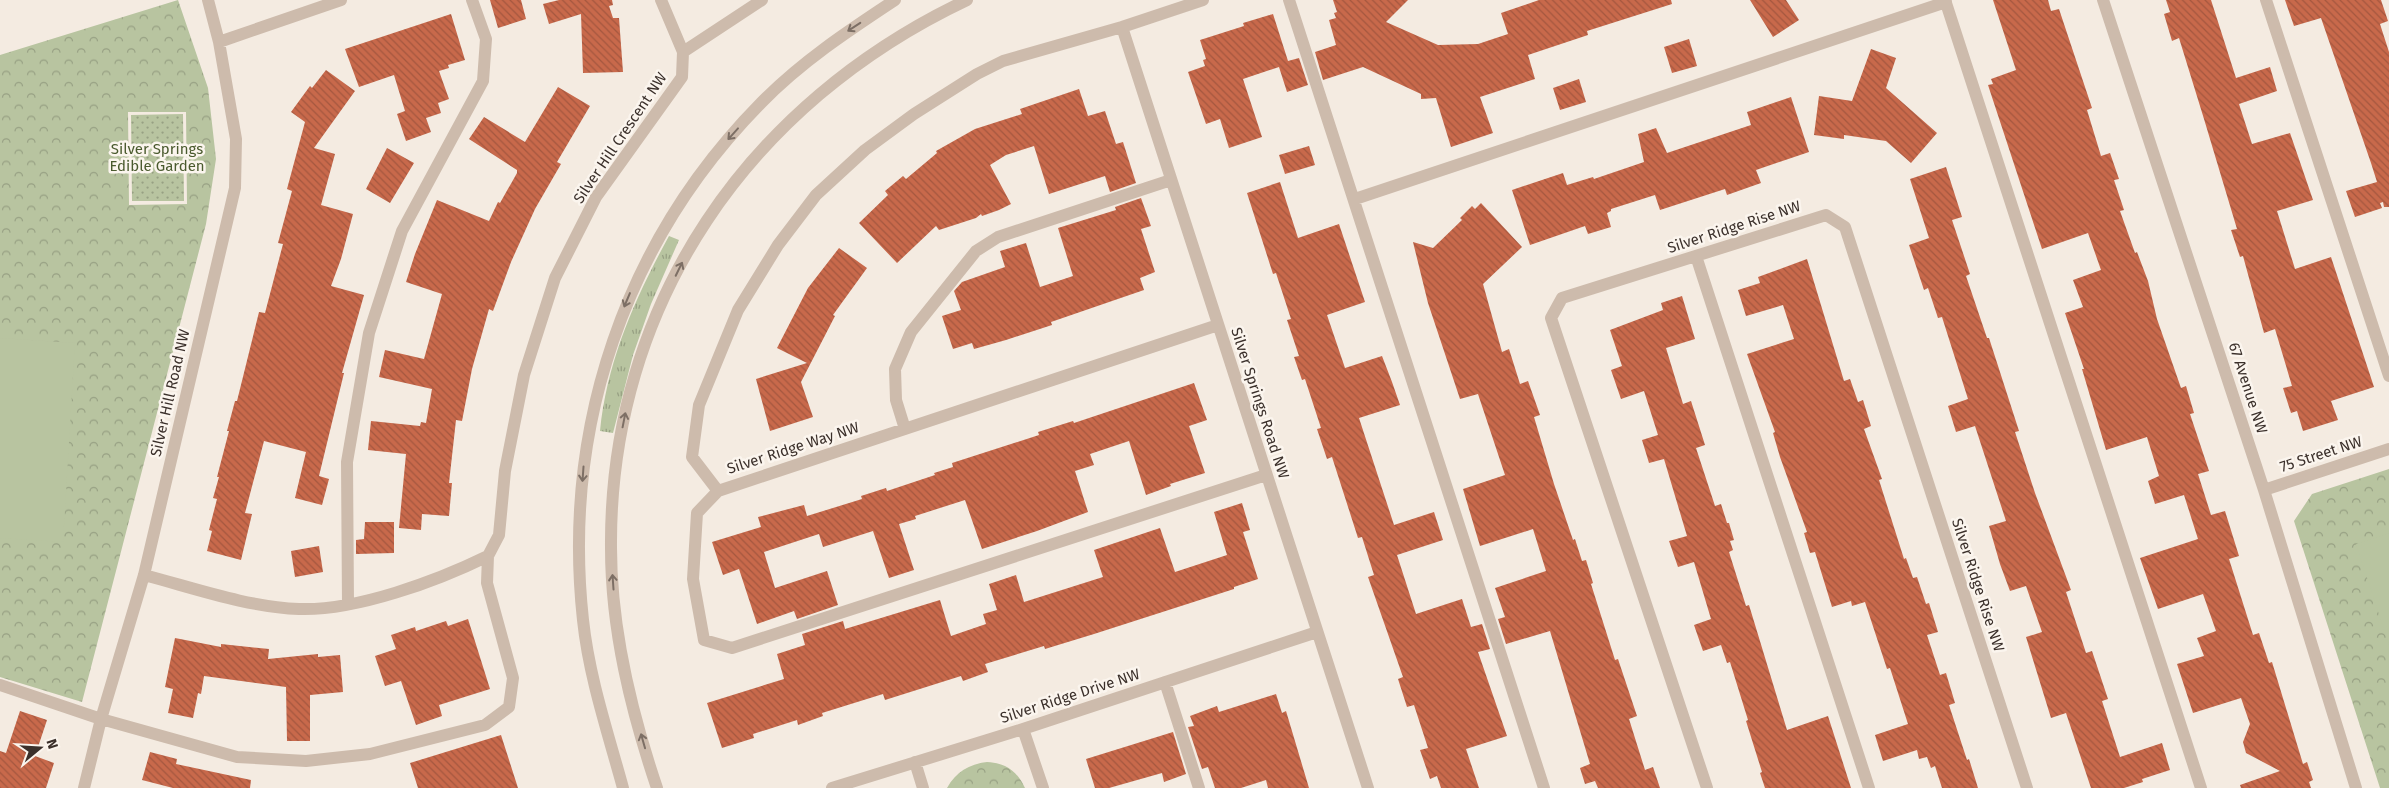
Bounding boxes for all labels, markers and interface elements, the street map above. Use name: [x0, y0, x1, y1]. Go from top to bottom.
one-way arrow: [847, 22, 861, 32]
street label: Silver Hill Crescent NW: [570, 69, 671, 207]
one-way arrow: [727, 128, 739, 141]
park label: Silver Springs Edible Garden: [109, 140, 205, 175]
street label: Silver Ridge Rise NW: [1665, 197, 1803, 257]
one-way arrow: [674, 261, 684, 276]
one-way arrow: [622, 292, 632, 307]
street label: Silver Springs Road NW: [1227, 325, 1293, 481]
street label: Silver Hill Road NW: [147, 327, 194, 459]
street label: 67 Avenue NW: [2225, 340, 2271, 436]
one-way arrow: [619, 413, 629, 429]
street label: Silver Ridge Way NW: [725, 418, 862, 478]
street label: 75 Street NW: [2278, 432, 2365, 476]
one-way arrow: [578, 466, 587, 482]
street label: Silver Ridge Rise NW: [1948, 516, 2008, 654]
one-way arrow: [608, 574, 618, 590]
street label: Silver Ridge Drive NW: [998, 665, 1143, 727]
north arrow: [15, 723, 65, 773]
one-way arrow: [637, 734, 647, 750]
text: N: [42, 737, 61, 751]

